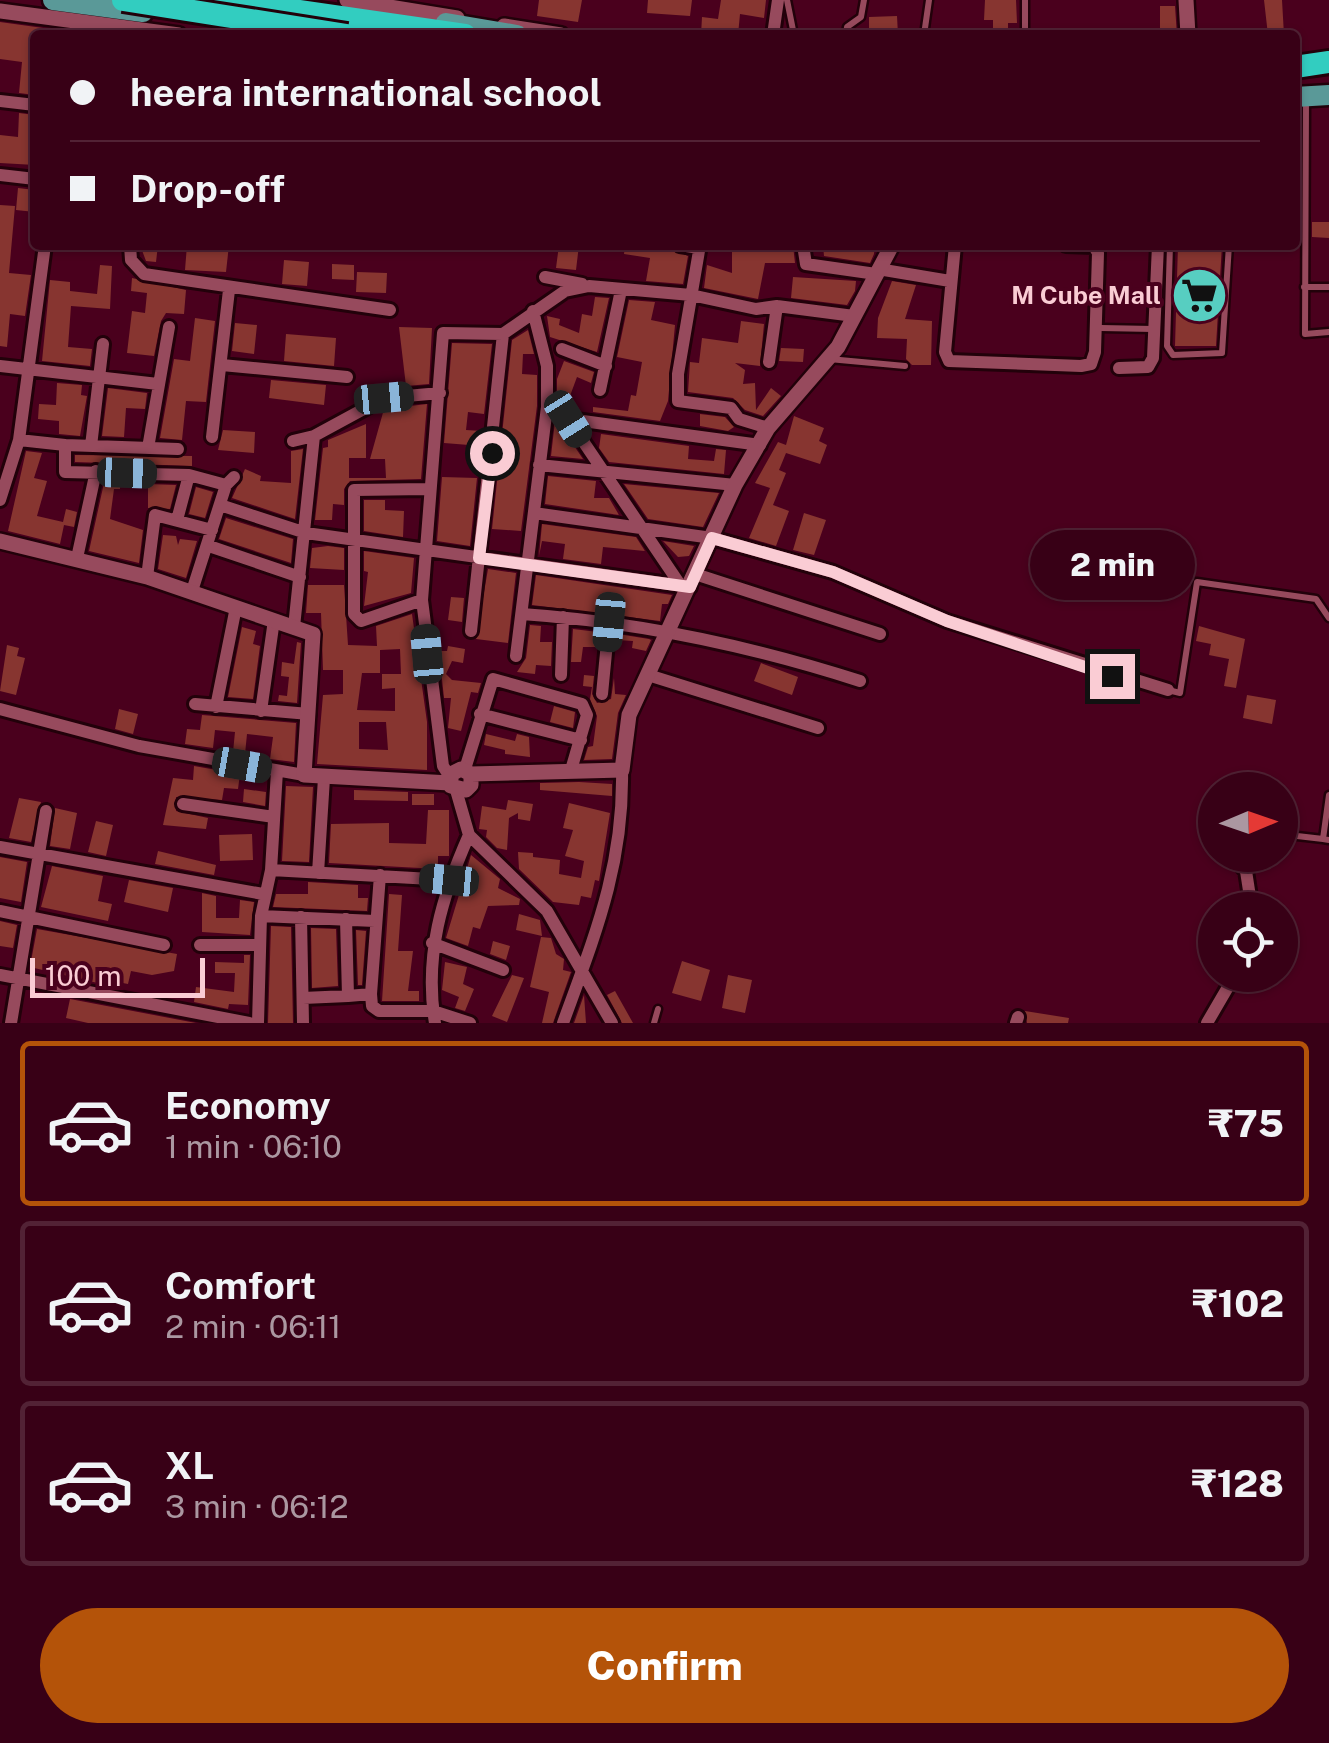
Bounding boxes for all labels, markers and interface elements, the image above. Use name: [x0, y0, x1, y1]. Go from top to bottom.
text: heera international school: [130, 70, 602, 115]
text: Drop-off: [130, 166, 285, 211]
supermarket icon: M Cube Mall: [1170, 265, 1230, 325]
place label: M Cube Mall: [1011, 280, 1161, 310]
car: [353, 380, 415, 416]
car: [539, 386, 597, 452]
route start: [470, 431, 515, 476]
car: [96, 457, 158, 489]
callout: 2 min: [1030, 531, 1194, 601]
text: 2 min: [1070, 546, 1155, 583]
car: [591, 591, 627, 653]
car: [409, 623, 445, 685]
route end: [1090, 654, 1135, 699]
car: [210, 745, 274, 785]
north arrow: [1198, 772, 1298, 872]
map controls: [1198, 772, 1298, 992]
car: [418, 862, 480, 898]
button: locate: [1198, 892, 1298, 992]
scale bar: [30, 953, 205, 998]
text: 100 m: [45, 959, 122, 992]
icon: car: [45, 1079, 135, 1169]
text: Economy: [165, 1083, 331, 1128]
text: ₹75: [1208, 1101, 1284, 1146]
text: 1 min · 06:10: [165, 1128, 342, 1165]
icon: car: [45, 1259, 135, 1349]
text: Comfort: [165, 1263, 316, 1308]
text: ₹102: [1192, 1281, 1284, 1326]
text: 2 min · 06:11: [165, 1308, 341, 1345]
icon: car: [45, 1439, 135, 1529]
text: XL: [165, 1443, 214, 1488]
text: ₹128: [1191, 1461, 1284, 1506]
text: 3 min · 06:12: [165, 1488, 349, 1525]
button: Confirm: [40, 1608, 1289, 1723]

